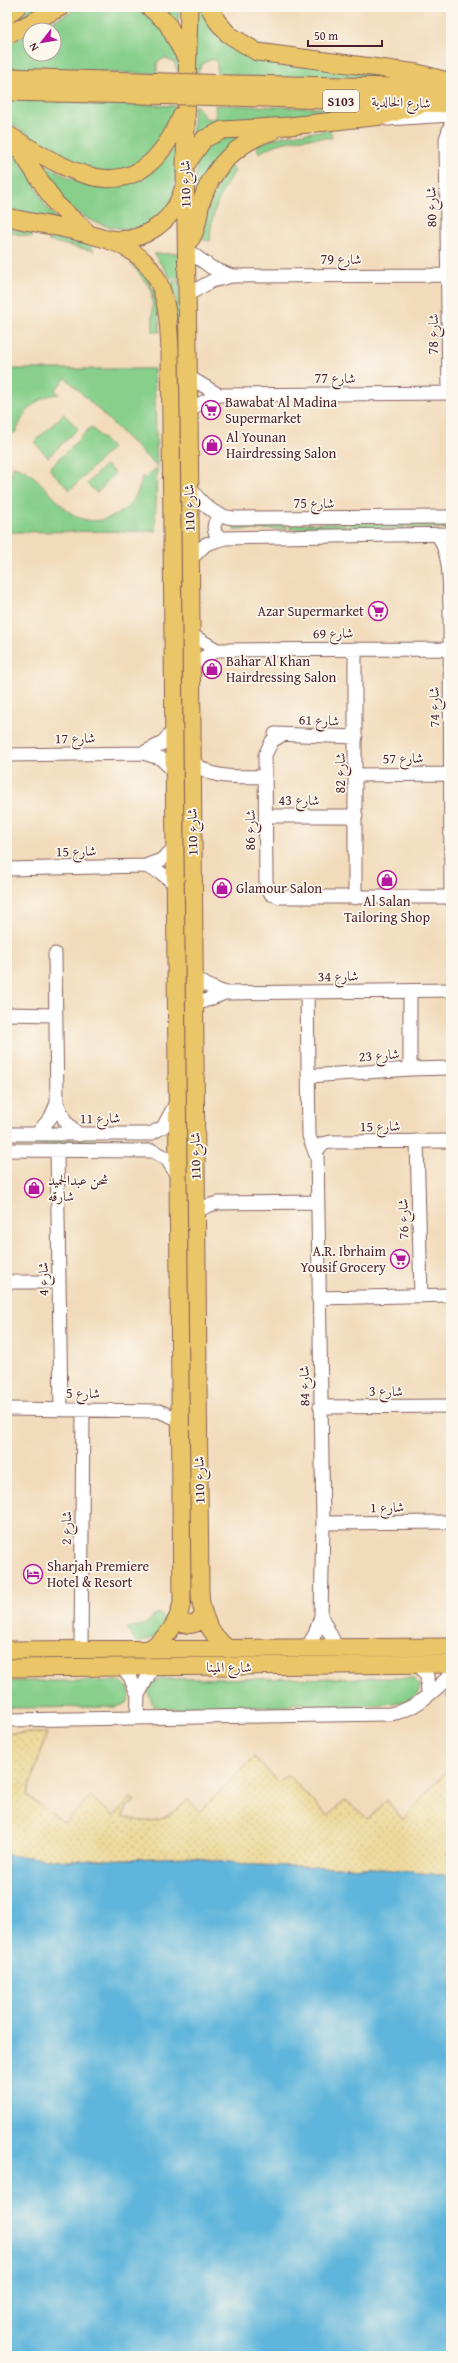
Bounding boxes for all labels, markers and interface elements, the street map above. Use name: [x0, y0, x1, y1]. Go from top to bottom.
north arrow: [22, 22, 62, 62]
scale bar: [308, 22, 382, 48]
text: 50 m: [314, 27, 338, 44]
text: N: [24, 39, 42, 54]
road number: S103: [323, 90, 359, 112]
street label: شارع الخالدية: [371, 91, 431, 115]
street label: شارع 110: [175, 160, 197, 208]
street label: شارع 80: [421, 186, 443, 228]
street label: شارع 79: [321, 249, 361, 271]
street label: شارع 78: [423, 314, 445, 354]
street label: شارع 77: [315, 368, 355, 390]
place label: Bawabat Al Madina Supermarket: [225, 392, 337, 428]
supermarket icon: Bawabat Al Madina Supermarket: [200, 399, 222, 421]
place label: Al Younan Hairdressing Salon: [226, 427, 337, 463]
shop icon: Al Younan Hairdressing Salon: [201, 434, 223, 456]
street label: شارع 110: [179, 484, 201, 532]
street label: شارع 75: [294, 493, 334, 515]
supermarket icon: Azar Supermarket: [367, 600, 389, 622]
place label: Azar Supermarket: [257, 601, 364, 621]
street label: شارع 69: [312, 623, 354, 645]
place label: Bahar Al Khan Hairdressing Salon: [226, 651, 337, 687]
shop icon: Bahar Al Khan Hairdressing Salon: [201, 658, 223, 680]
street label: شارع 74: [424, 686, 446, 728]
street label: شارع 61: [298, 709, 340, 733]
street label: شارع 17: [54, 728, 96, 750]
street label: شارع 57: [382, 748, 424, 770]
street label: شارع 82: [330, 753, 352, 793]
street label: شارع 43: [279, 790, 319, 812]
street label: شارع 110: [182, 808, 204, 856]
street label: شارع 86: [240, 810, 262, 850]
street label: شارع 15: [55, 841, 97, 863]
shop icon: Al Salan Tailoring Shop: [376, 869, 398, 891]
shop icon: Glamour Salon: [211, 877, 233, 899]
place label: Glamour Salon: [236, 878, 322, 898]
place label: Al Salan Tailoring Shop: [344, 891, 430, 927]
street label: شارع 34: [317, 966, 359, 988]
street label: شارع 23: [358, 1044, 400, 1068]
street label: شارع 11: [79, 1108, 121, 1130]
street label: شارع 15: [359, 1116, 401, 1138]
street label: شارع 110: [185, 1132, 207, 1180]
place label: شحن عبدالحميد شارقه: [48, 1170, 108, 1206]
shop icon: شحن عبدالحميد شارقه: [23, 1177, 45, 1199]
street label: شارع 76: [393, 1198, 415, 1240]
place label: A.R. Ibrhaim Yousif Grocery: [300, 1241, 387, 1277]
supermarket icon: A.R. Ibrhaim Yousif Grocery: [389, 1248, 411, 1270]
street label: شارع 4: [33, 1262, 55, 1296]
street label: شارع 84: [294, 1365, 316, 1407]
street label: شارع 3: [369, 1381, 403, 1403]
street label: شارع 5: [66, 1383, 100, 1405]
street label: شارع 110: [189, 1456, 211, 1504]
street label: شارع 1: [370, 1497, 404, 1519]
street label: شارع 2: [56, 1511, 78, 1545]
place label: Sharjah Premiere Hotel & Resort: [47, 1556, 150, 1592]
hotel icon: Sharjah Premiere Hotel & Resort: [22, 1563, 44, 1585]
street label: شارع المينا: [206, 1657, 252, 1679]

